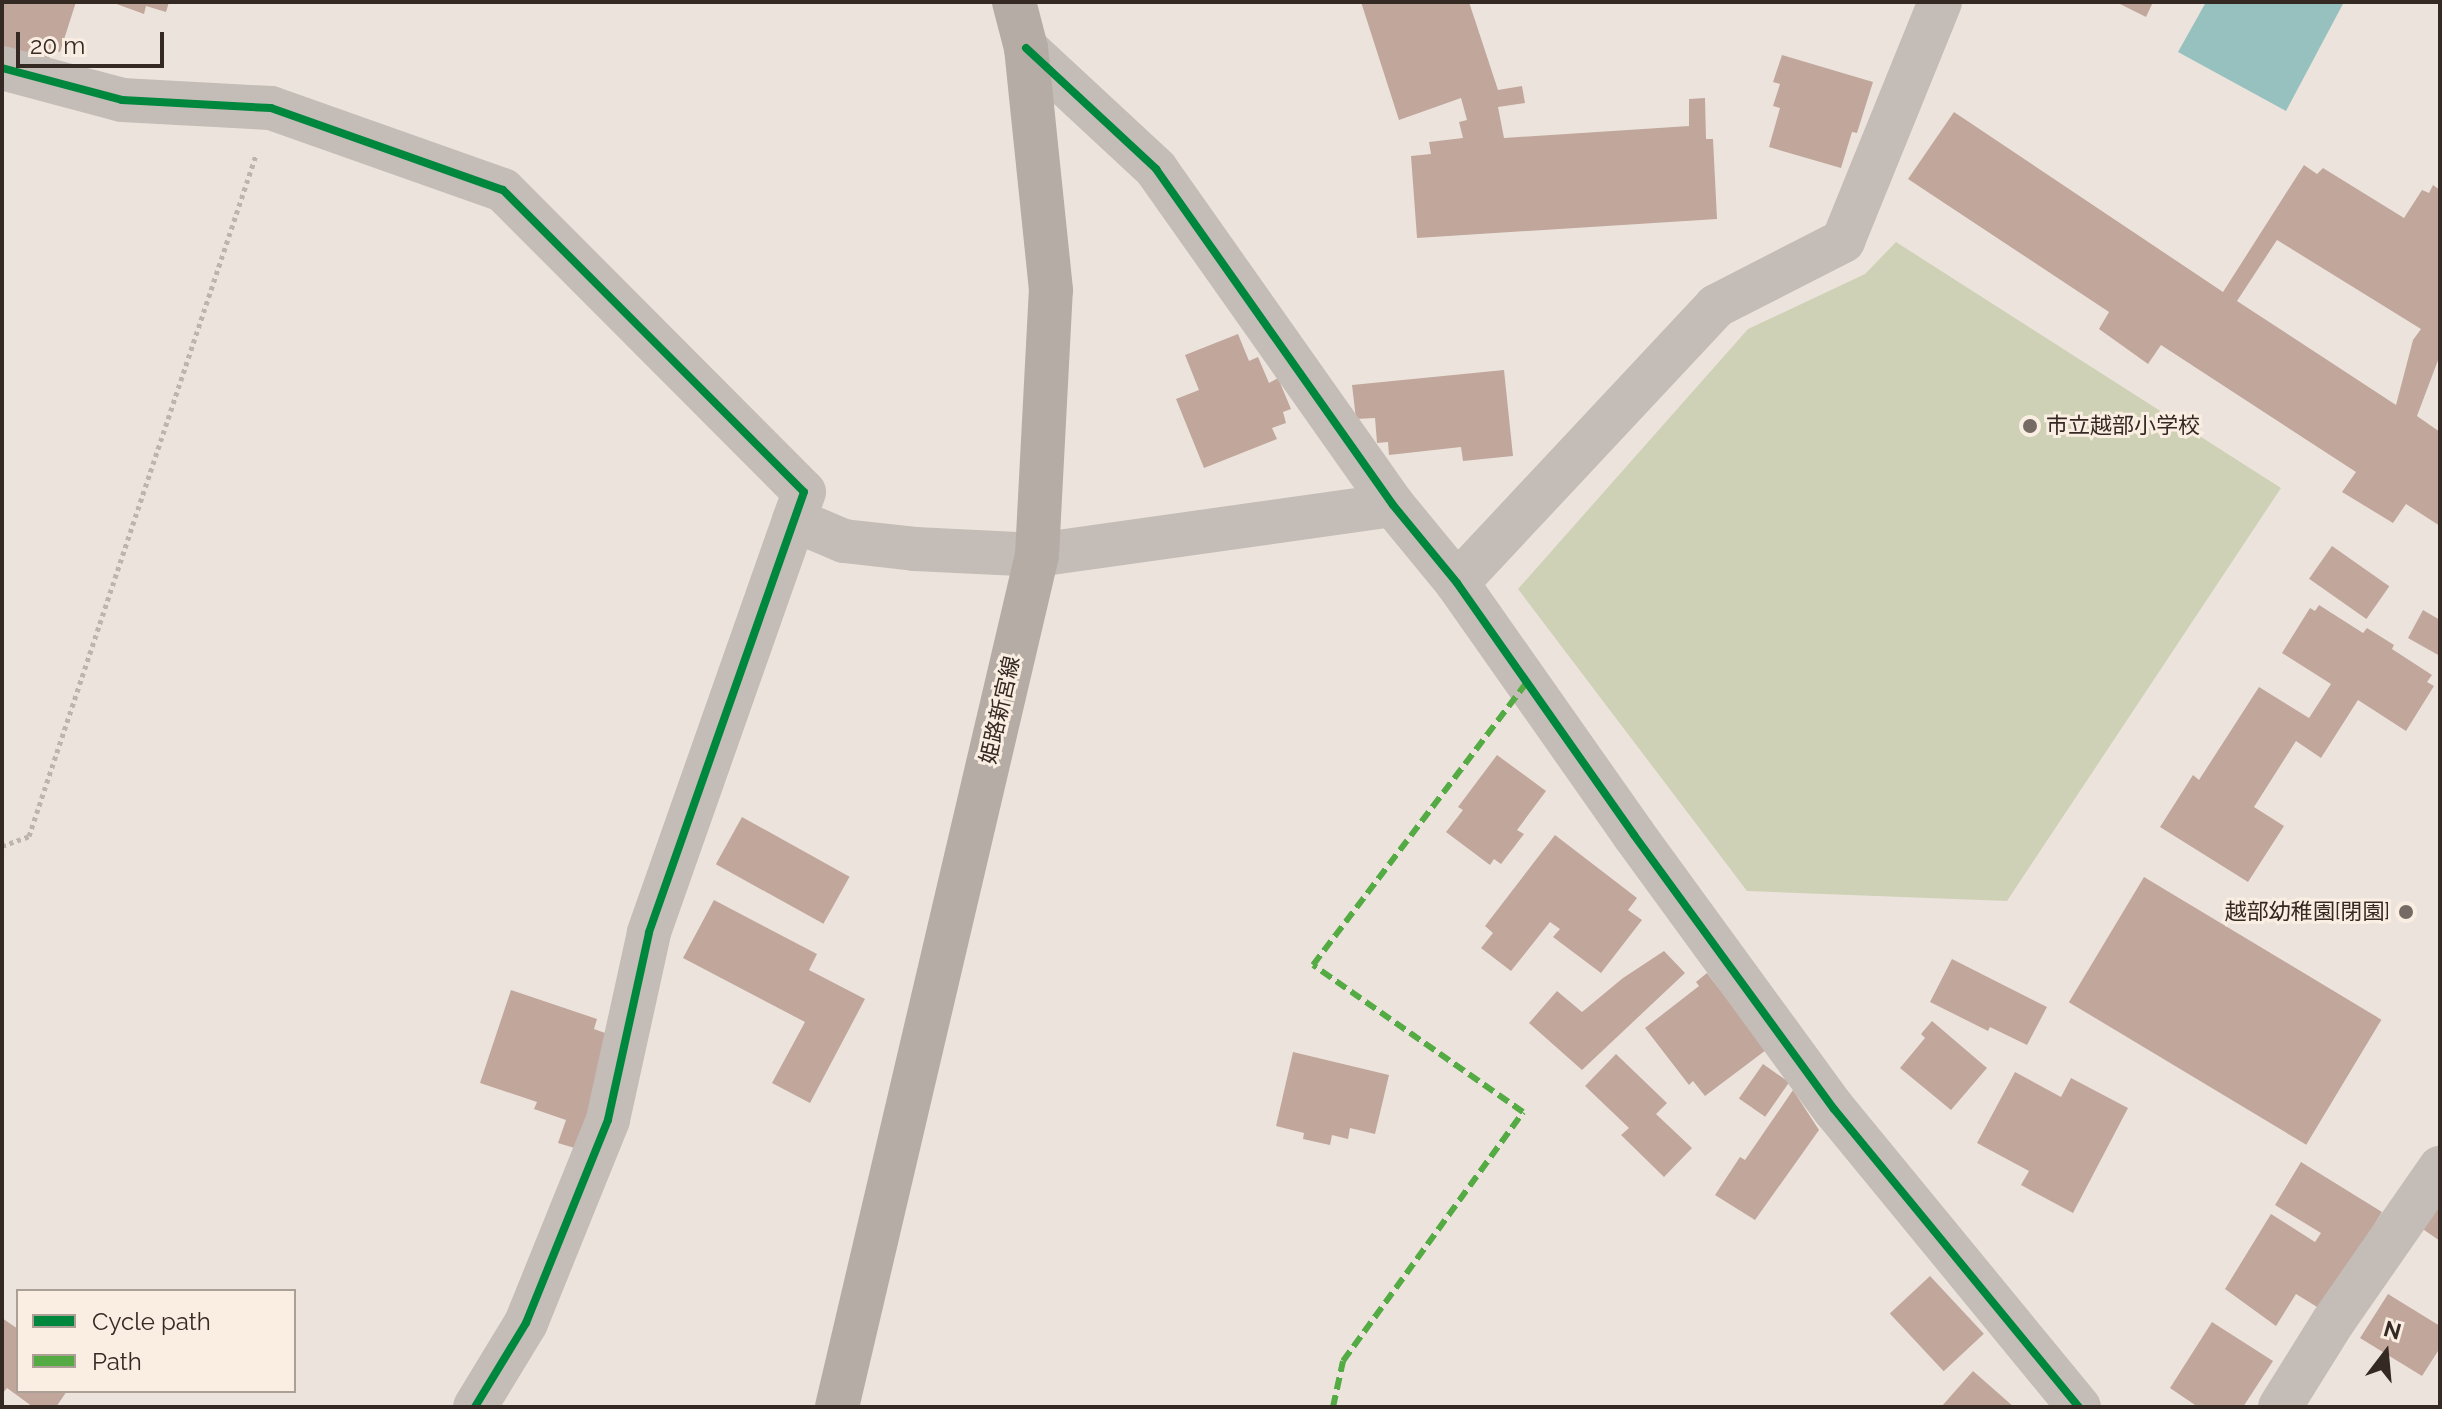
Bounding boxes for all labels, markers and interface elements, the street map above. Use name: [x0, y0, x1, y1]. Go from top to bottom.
scale bar: [20, 16, 168, 66]
text: 20 m: [30, 31, 85, 60]
place label: 市立越部小学校: [2046, 413, 2200, 439]
marker: 市立越部小学校: [2021, 417, 2039, 435]
street label: 姫路新宮線: [975, 653, 1025, 767]
place label: 越部幼稚園[閉園]: [2225, 899, 2390, 925]
marker: 越部幼稚園[閉園]: [2397, 903, 2415, 921]
legend: [16, 1289, 296, 1393]
text: Cycle path: [92, 1307, 211, 1336]
north arrow: [2346, 1313, 2426, 1393]
text: N: [2381, 1315, 2404, 1345]
text: Path: [92, 1347, 142, 1376]

